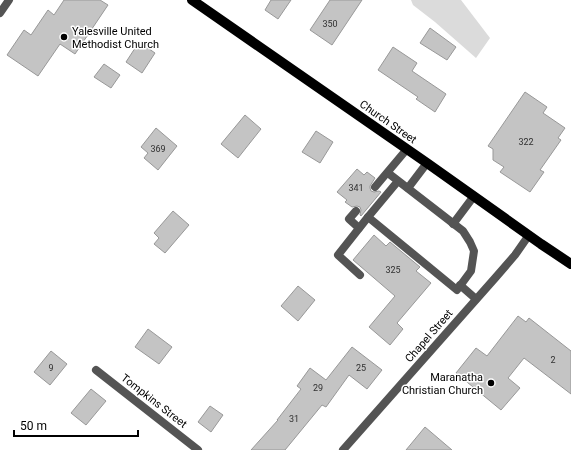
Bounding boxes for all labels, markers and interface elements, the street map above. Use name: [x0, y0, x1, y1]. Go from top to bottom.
house number: 350: [322, 19, 338, 29]
place label: Yalesville United Methodist Church: [72, 25, 159, 51]
marker: Yalesville United Methodist Church: [59, 32, 69, 42]
street label: Church Street: [357, 98, 419, 147]
house number: 322: [518, 137, 534, 147]
house number: 369: [150, 144, 166, 154]
house number: 341: [348, 183, 364, 193]
house number: 325: [385, 265, 401, 275]
street label: Chapel Street: [403, 307, 456, 365]
house number: 2: [550, 355, 556, 365]
house number: 9: [48, 363, 54, 373]
house number: 25: [356, 363, 366, 373]
street label: Tompkins Street: [119, 371, 190, 431]
place label: Maranatha Christian Church: [402, 371, 483, 397]
marker: Maranatha Christian Church: [486, 378, 496, 388]
house number: 29: [313, 383, 323, 393]
scale bar: [14, 412, 138, 438]
house number: 31: [289, 414, 299, 424]
text: 50 m: [20, 419, 47, 433]

